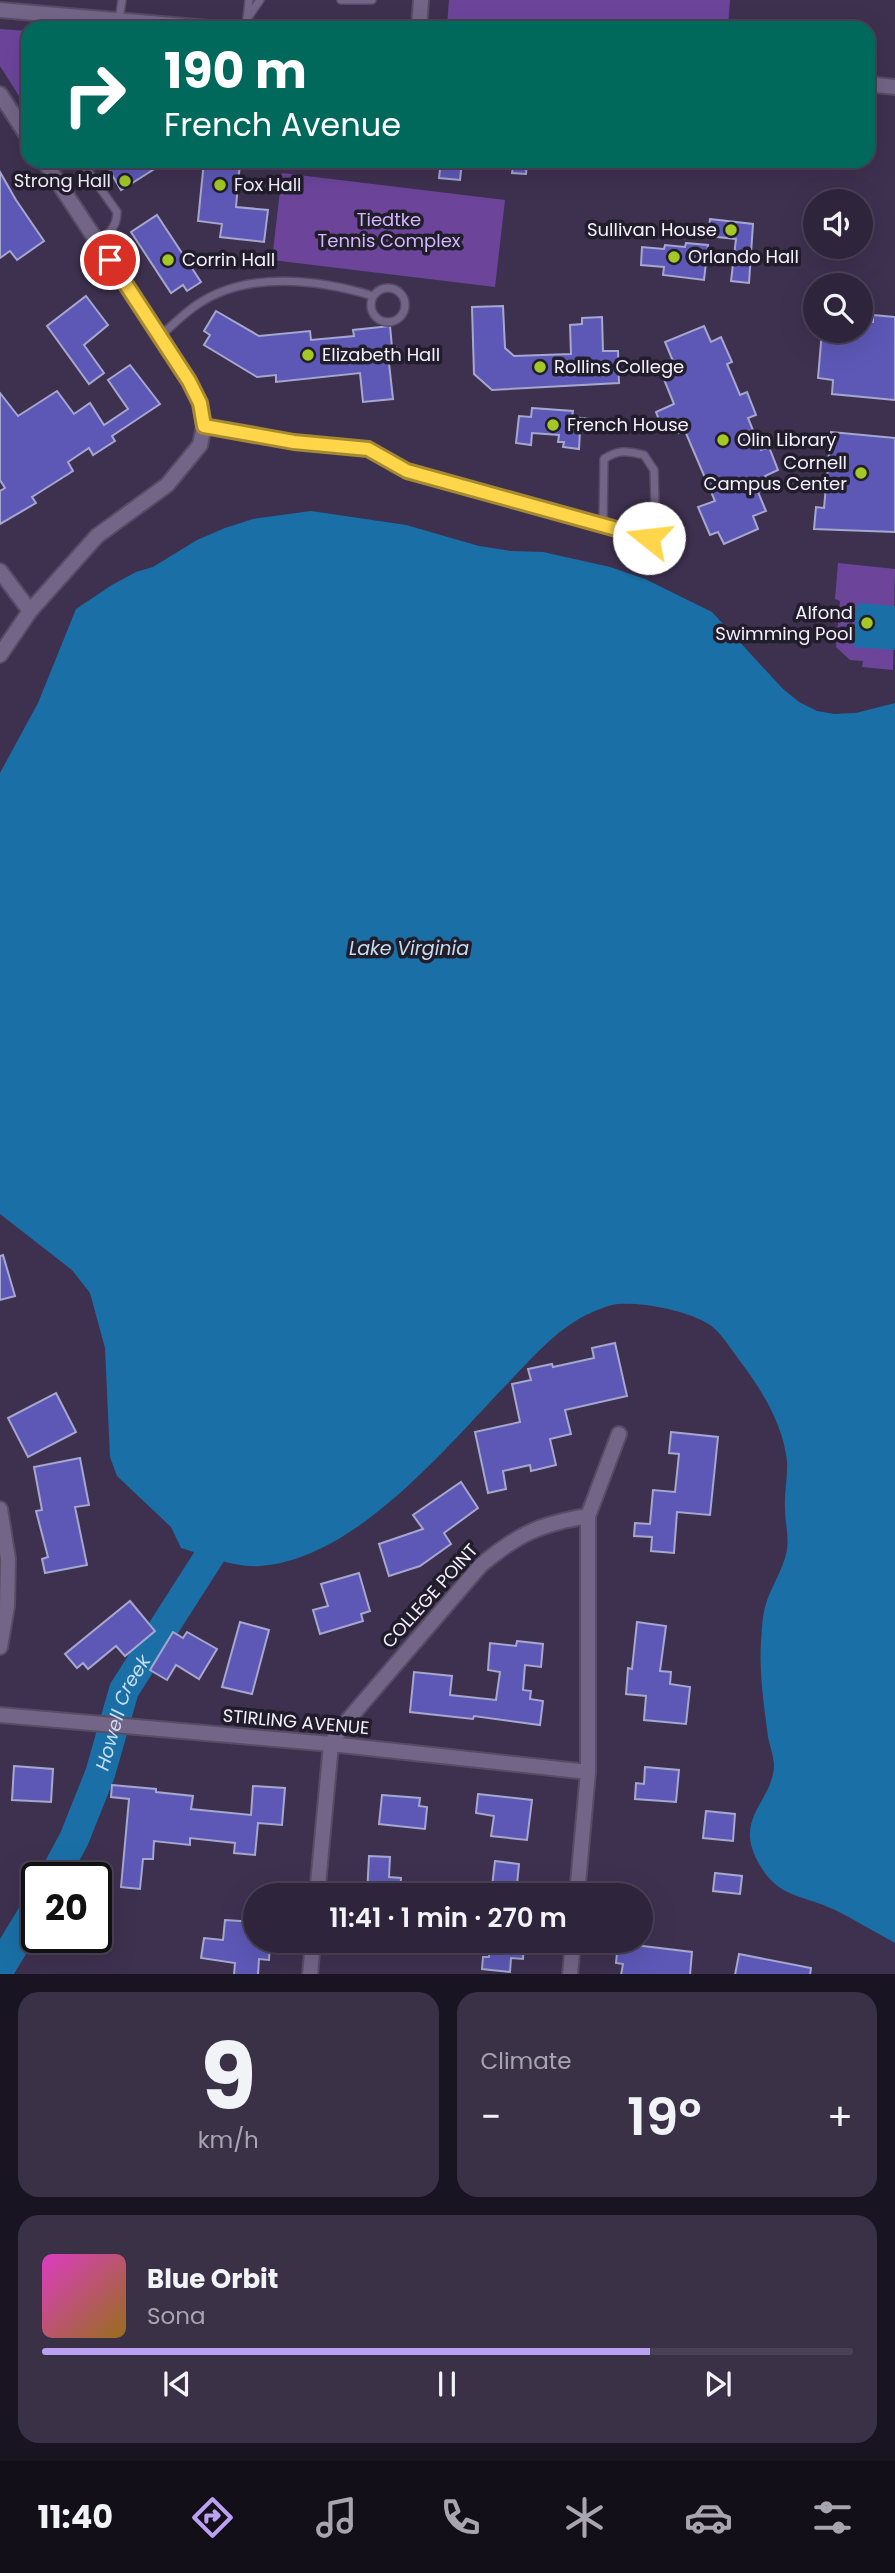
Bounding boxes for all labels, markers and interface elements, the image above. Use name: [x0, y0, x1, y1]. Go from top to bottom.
text: 190 m: [164, 37, 307, 105]
icon: right: [49, 49, 140, 140]
text: French Avenue: [164, 102, 401, 147]
place label: Strong Hall: [14, 168, 111, 193]
place label: Fox Hall: [234, 172, 302, 197]
marker: Strong Hall: [117, 173, 133, 189]
marker: Fox Hall: [212, 177, 228, 193]
map controls: [803, 189, 873, 343]
button: sound: [803, 189, 873, 259]
park label: Tiedtke Tennis Complex: [318, 207, 461, 253]
place label: Sullivan House: [587, 217, 717, 242]
marker: Sullivan House: [723, 222, 739, 238]
pin: [80, 230, 140, 290]
icon: arrive: [91, 241, 129, 279]
place label: Orlando Hall: [688, 244, 799, 269]
place label: Corrin Hall: [182, 247, 275, 272]
marker: Orlando Hall: [666, 249, 682, 265]
marker: Corrin Hall: [160, 252, 176, 268]
button: search: [803, 273, 873, 343]
place label: Elizabeth Hall: [322, 342, 440, 367]
marker: Elizabeth Hall: [300, 347, 316, 363]
place label: Rollins College: [554, 354, 684, 379]
marker: Rollins College: [532, 359, 548, 375]
place label: French House: [567, 412, 689, 437]
marker: French House: [545, 417, 561, 433]
place label: Olin Library: [737, 427, 836, 452]
marker: Olin Library: [715, 432, 731, 448]
place label: Cornell Campus Center: [704, 450, 847, 496]
marker: Cornell Campus Center: [853, 465, 869, 481]
position arrow: [612, 501, 686, 575]
place label: Alfond Swimming Pool: [715, 600, 853, 646]
marker: Alfond Swimming Pool: [859, 615, 875, 631]
water label: Lake Virginia: [349, 935, 469, 962]
street label: COLLEGE POINT: [376, 1538, 483, 1653]
water label: Howell Creek: [89, 1648, 158, 1774]
street label: STIRLING AVENUE: [222, 1703, 370, 1740]
speed limit sign: 20: [21, 1862, 112, 1953]
text: 11:41 · 1 min · 270 m: [329, 1900, 567, 1936]
text: 9: [200, 2013, 256, 2141]
text: Climate: [481, 2045, 571, 2077]
text: 19°: [627, 2080, 701, 2153]
text: −: [481, 2090, 501, 2143]
text: +: [827, 2090, 853, 2143]
text: km/h: [198, 2124, 259, 2156]
text: Blue Orbit: [147, 2261, 278, 2297]
text: Sona: [147, 2300, 206, 2332]
icon: previous: [158, 2365, 196, 2403]
icon: pause: [428, 2365, 466, 2403]
icon: next: [699, 2365, 737, 2403]
icon: directions: [188, 2493, 237, 2542]
icon: music: [312, 2493, 361, 2542]
icon: phone: [436, 2493, 485, 2542]
icon: climate: [560, 2493, 609, 2542]
icon: car: [684, 2493, 733, 2542]
icon: filters: [808, 2493, 857, 2542]
text: 11:40: [38, 2494, 113, 2539]

